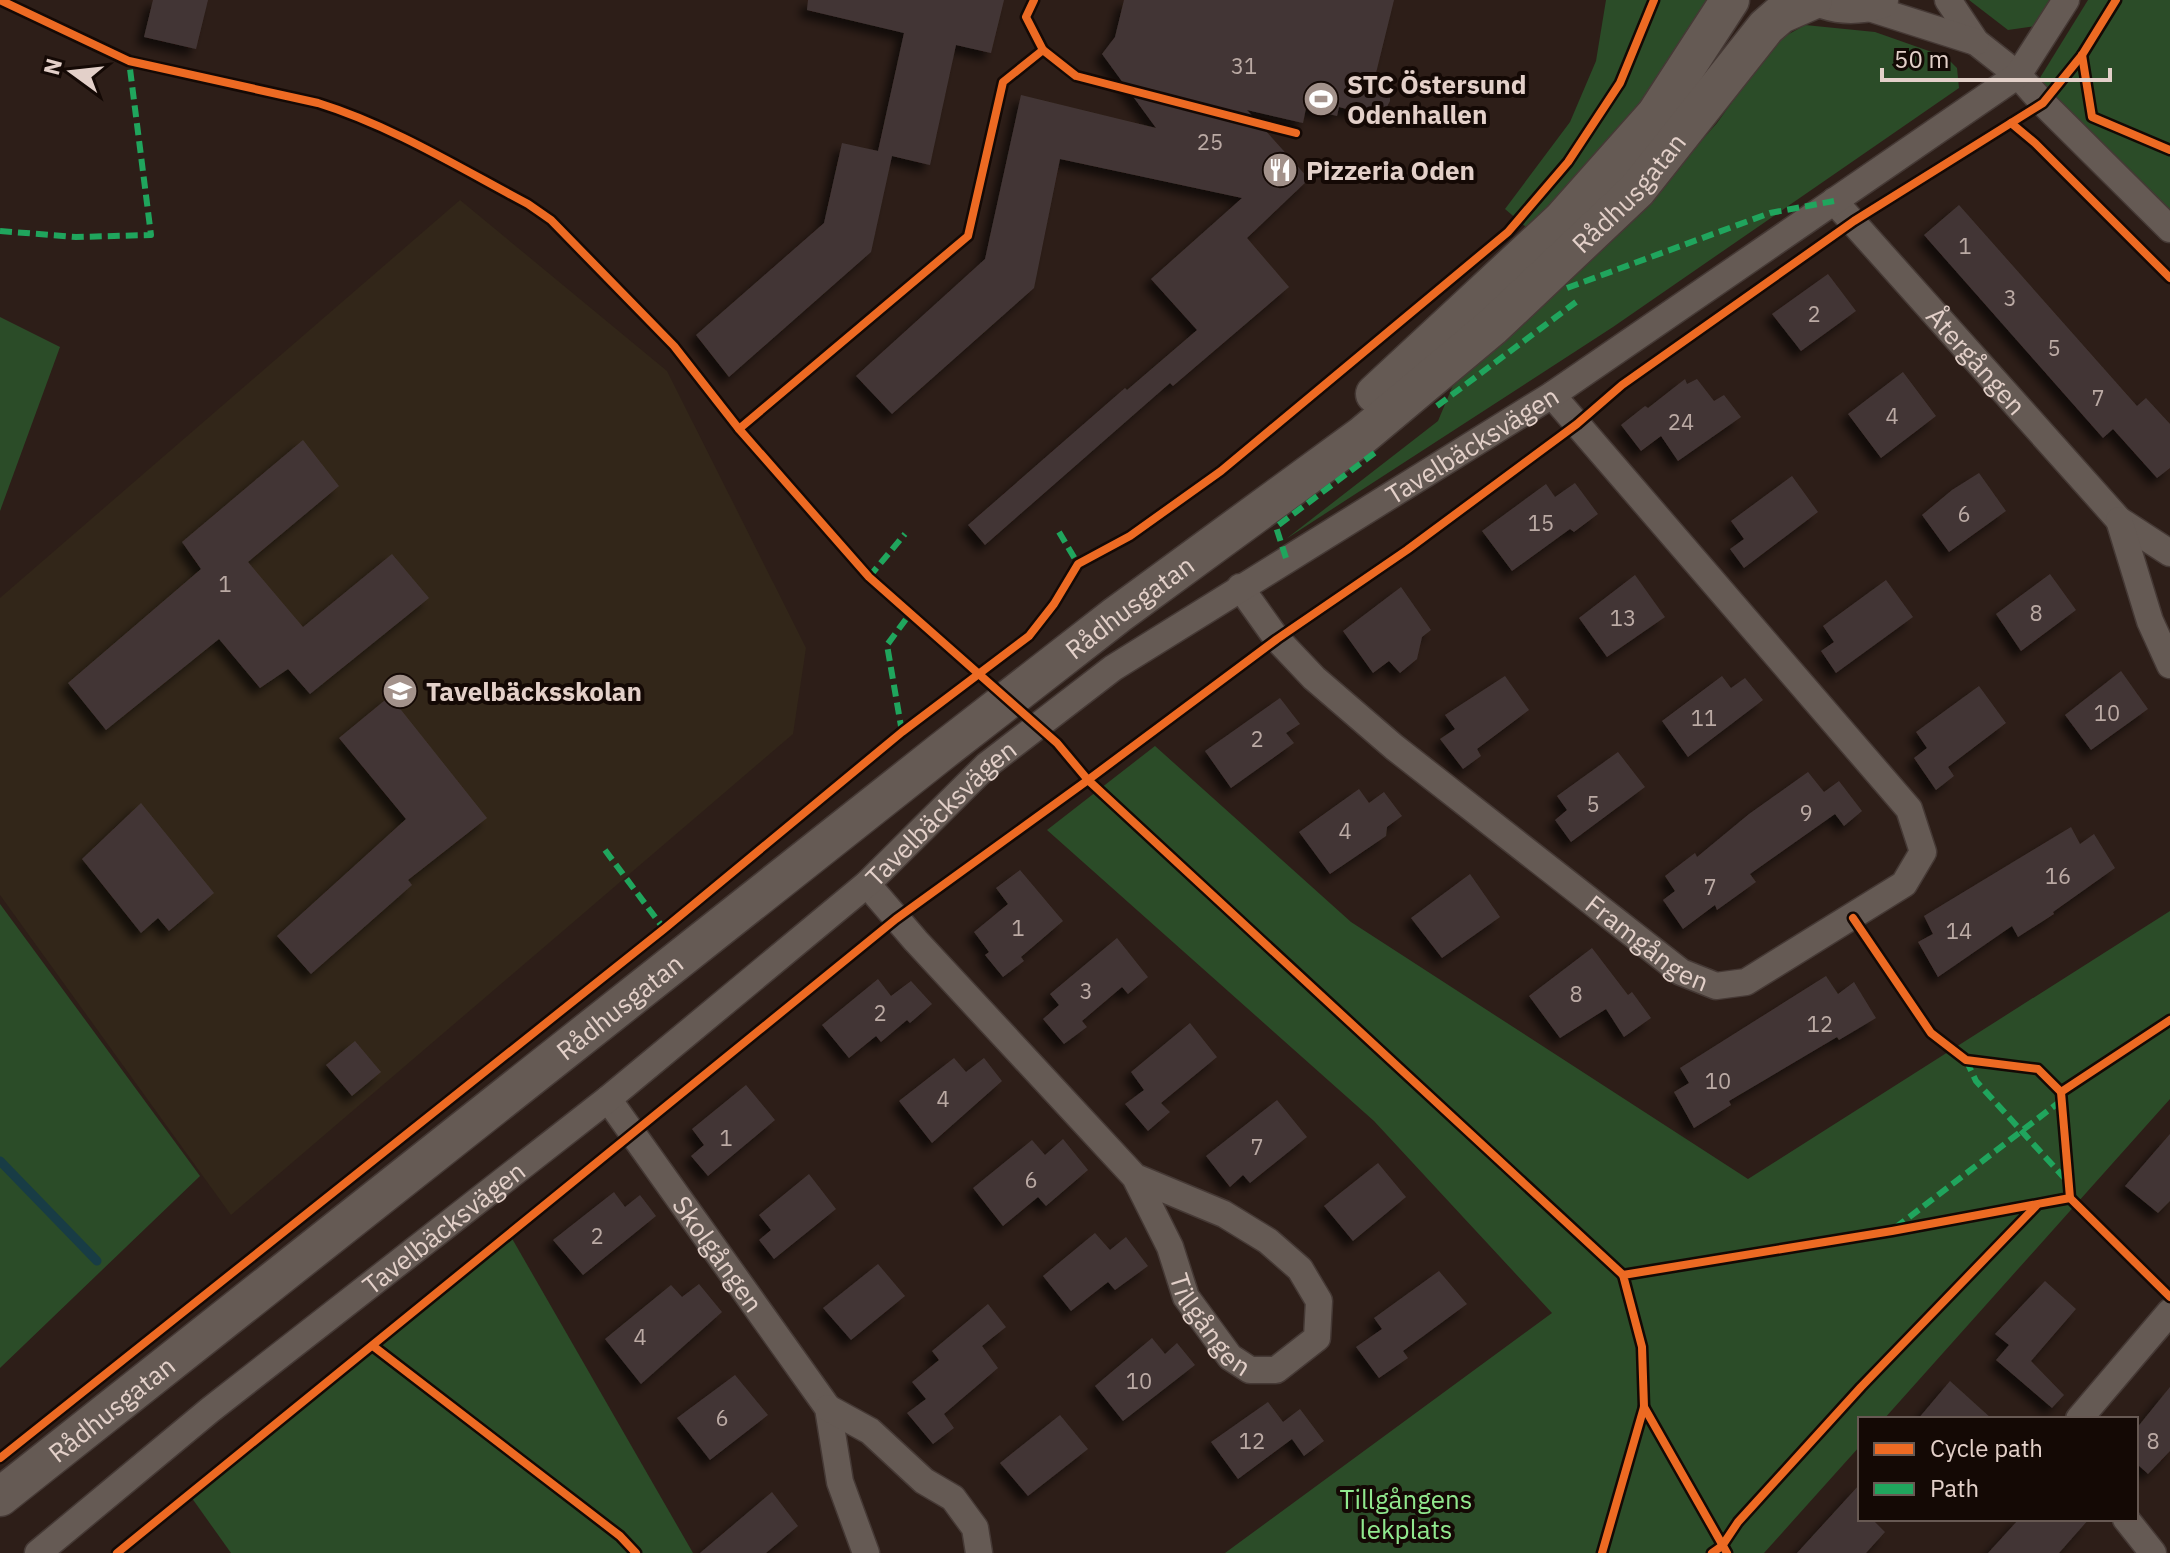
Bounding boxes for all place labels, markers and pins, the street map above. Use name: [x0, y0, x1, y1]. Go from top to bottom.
place label: STC Östersund Odenhallen: [1347, 67, 1527, 131]
sports icon: STC Östersund Odenhallen: [1302, 80, 1340, 118]
restaurant icon: Pizzeria Oden: [1261, 151, 1299, 189]
place label: Pizzeria Oden: [1306, 153, 1475, 187]
school or university icon: Tavelbäcksskolan: [381, 672, 419, 710]
place label: Tavelbäcksskolan: [426, 674, 642, 708]

